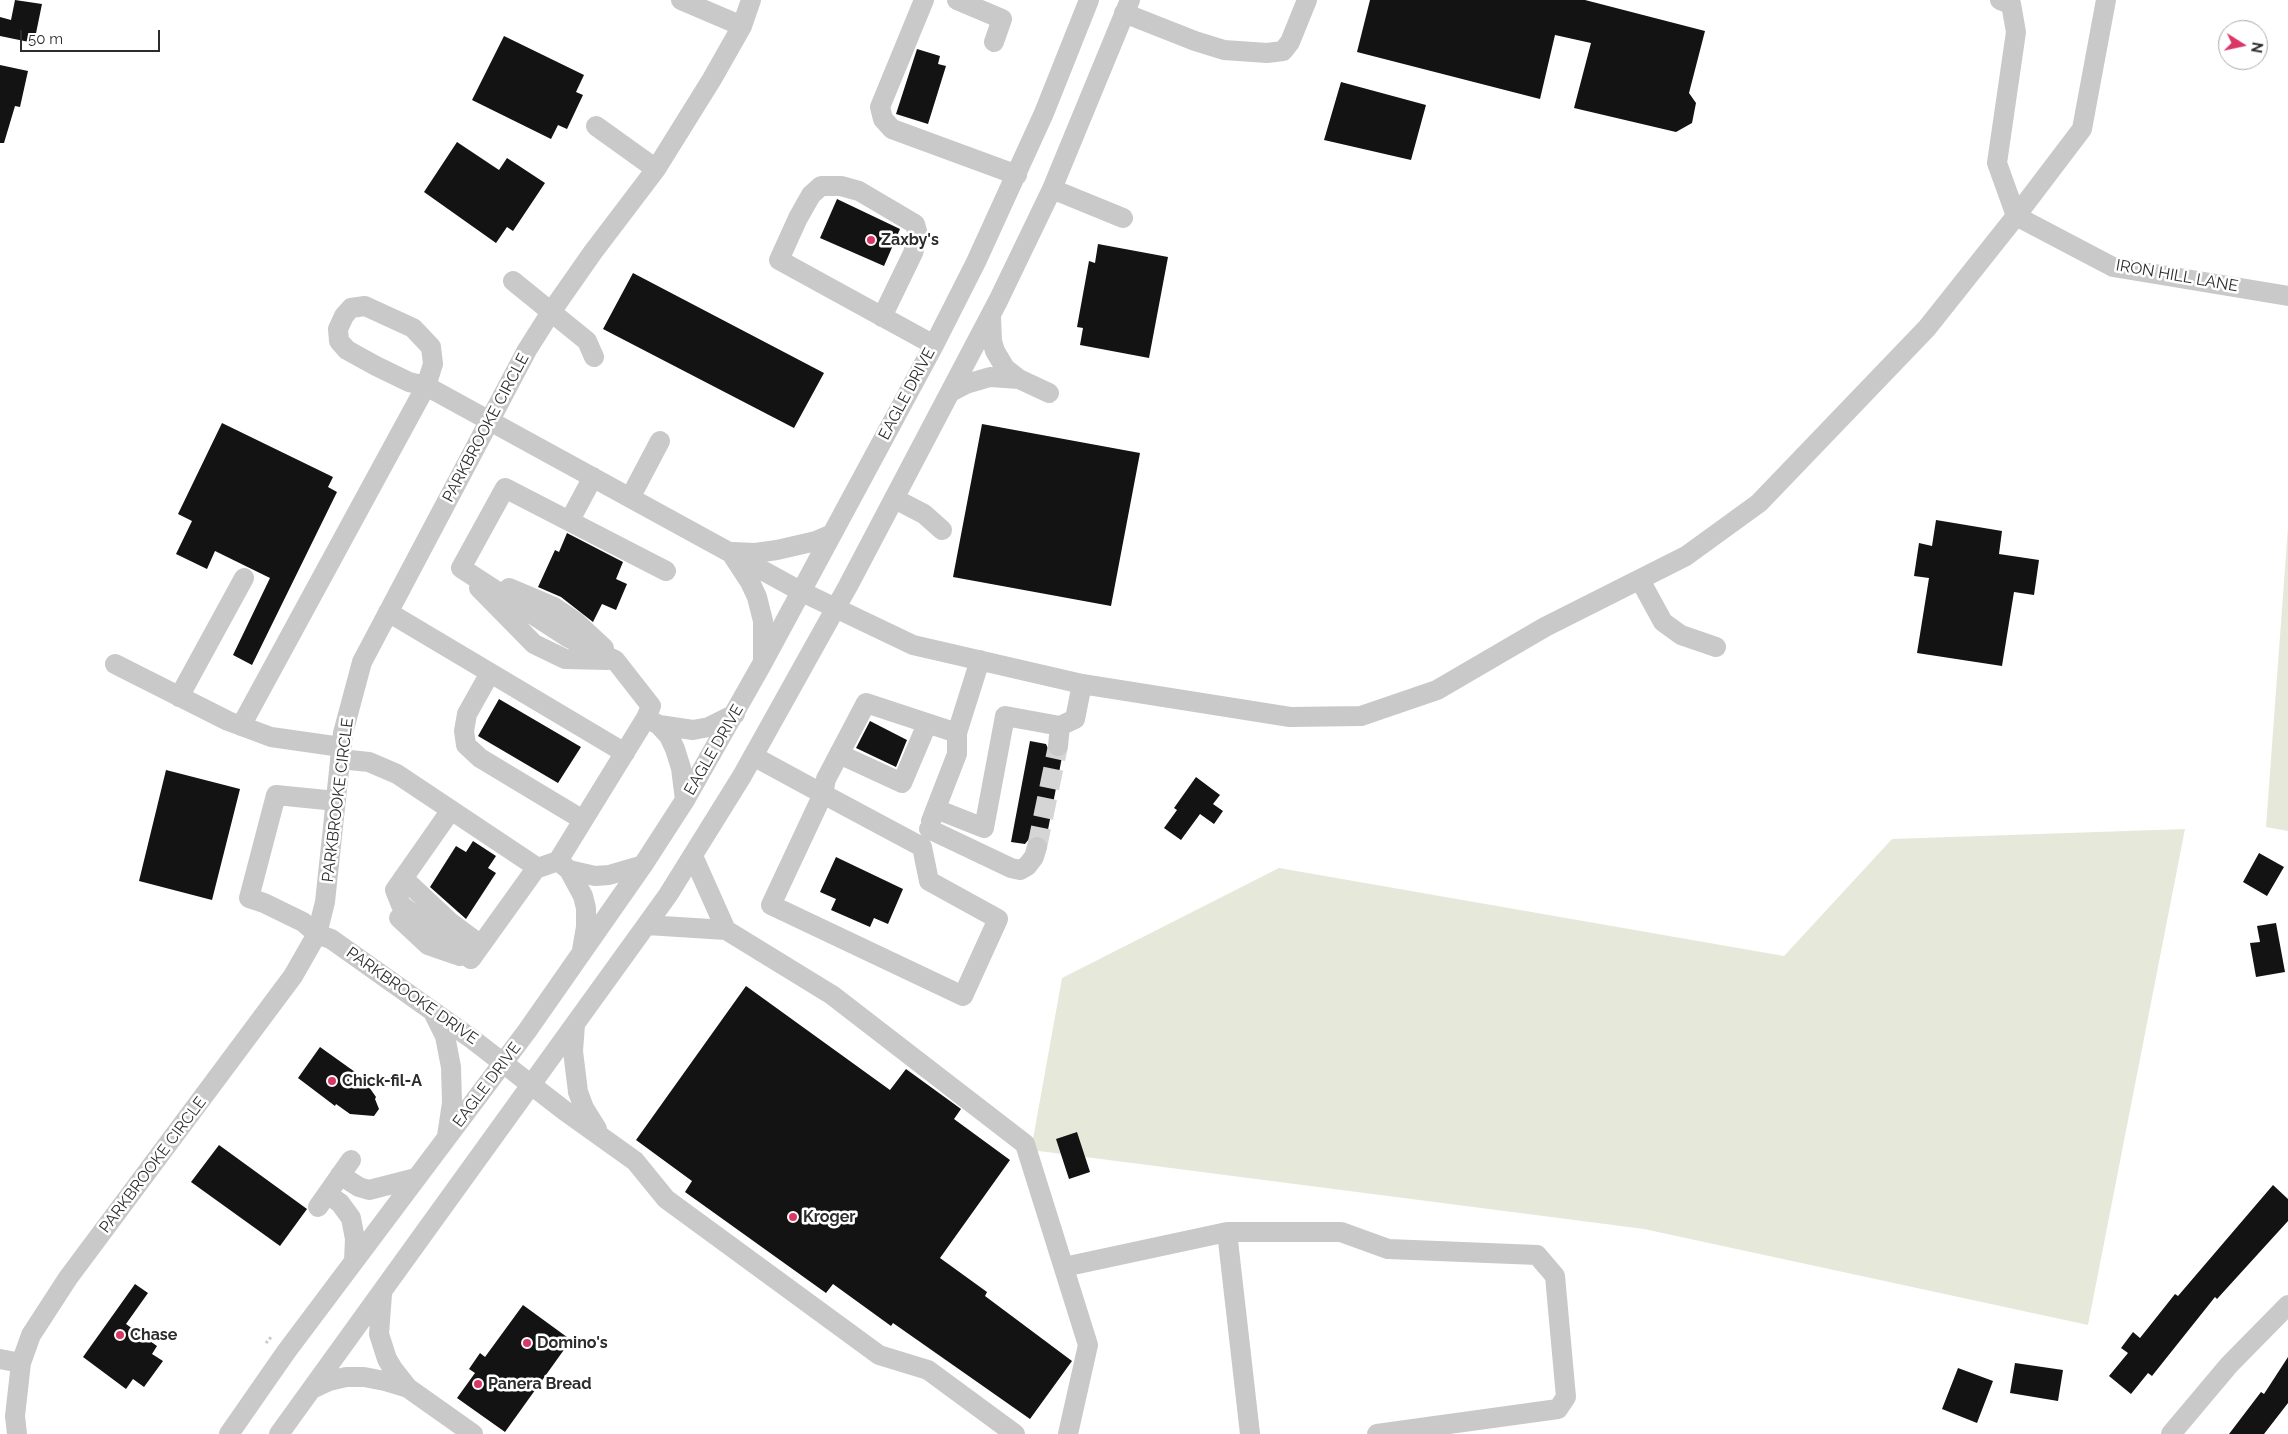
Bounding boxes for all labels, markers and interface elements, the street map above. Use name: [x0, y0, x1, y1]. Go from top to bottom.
scale bar: [22, 20, 162, 52]
north arrow: [2218, 20, 2268, 70]
text: 50 m: [28, 30, 63, 48]
text: N: [2248, 41, 2266, 54]
place label: Zaxby's: [881, 230, 939, 250]
marker: Zaxby's: [865, 234, 877, 246]
street label: IRON HILL LANE: [2114, 256, 2240, 296]
street label: EAGLE DRIVE: [875, 345, 939, 443]
street label: PARKBROOKE CIRCLE: [439, 350, 533, 506]
street label: EAGLE DRIVE: [680, 701, 748, 799]
street label: PARKBROOKE CIRCLE: [318, 717, 358, 883]
street label: PARKBROOKE DRIVE: [342, 943, 482, 1049]
street label: EAGLE DRIVE: [449, 1039, 525, 1131]
place label: Chick-fil-A: [342, 1071, 422, 1091]
marker: Chick-fil-A: [326, 1075, 338, 1087]
street label: PARKBROOKE CIRCLE: [96, 1093, 210, 1237]
place label: Kroger: [803, 1207, 855, 1227]
marker: Kroger: [787, 1211, 799, 1223]
place label: Chase: [130, 1325, 177, 1345]
marker: Chase: [114, 1329, 126, 1341]
place label: Domino's: [537, 1333, 608, 1353]
marker: Domino's: [521, 1337, 533, 1349]
place label: Panera Bread: [488, 1374, 592, 1394]
marker: Panera Bread: [472, 1378, 484, 1390]

